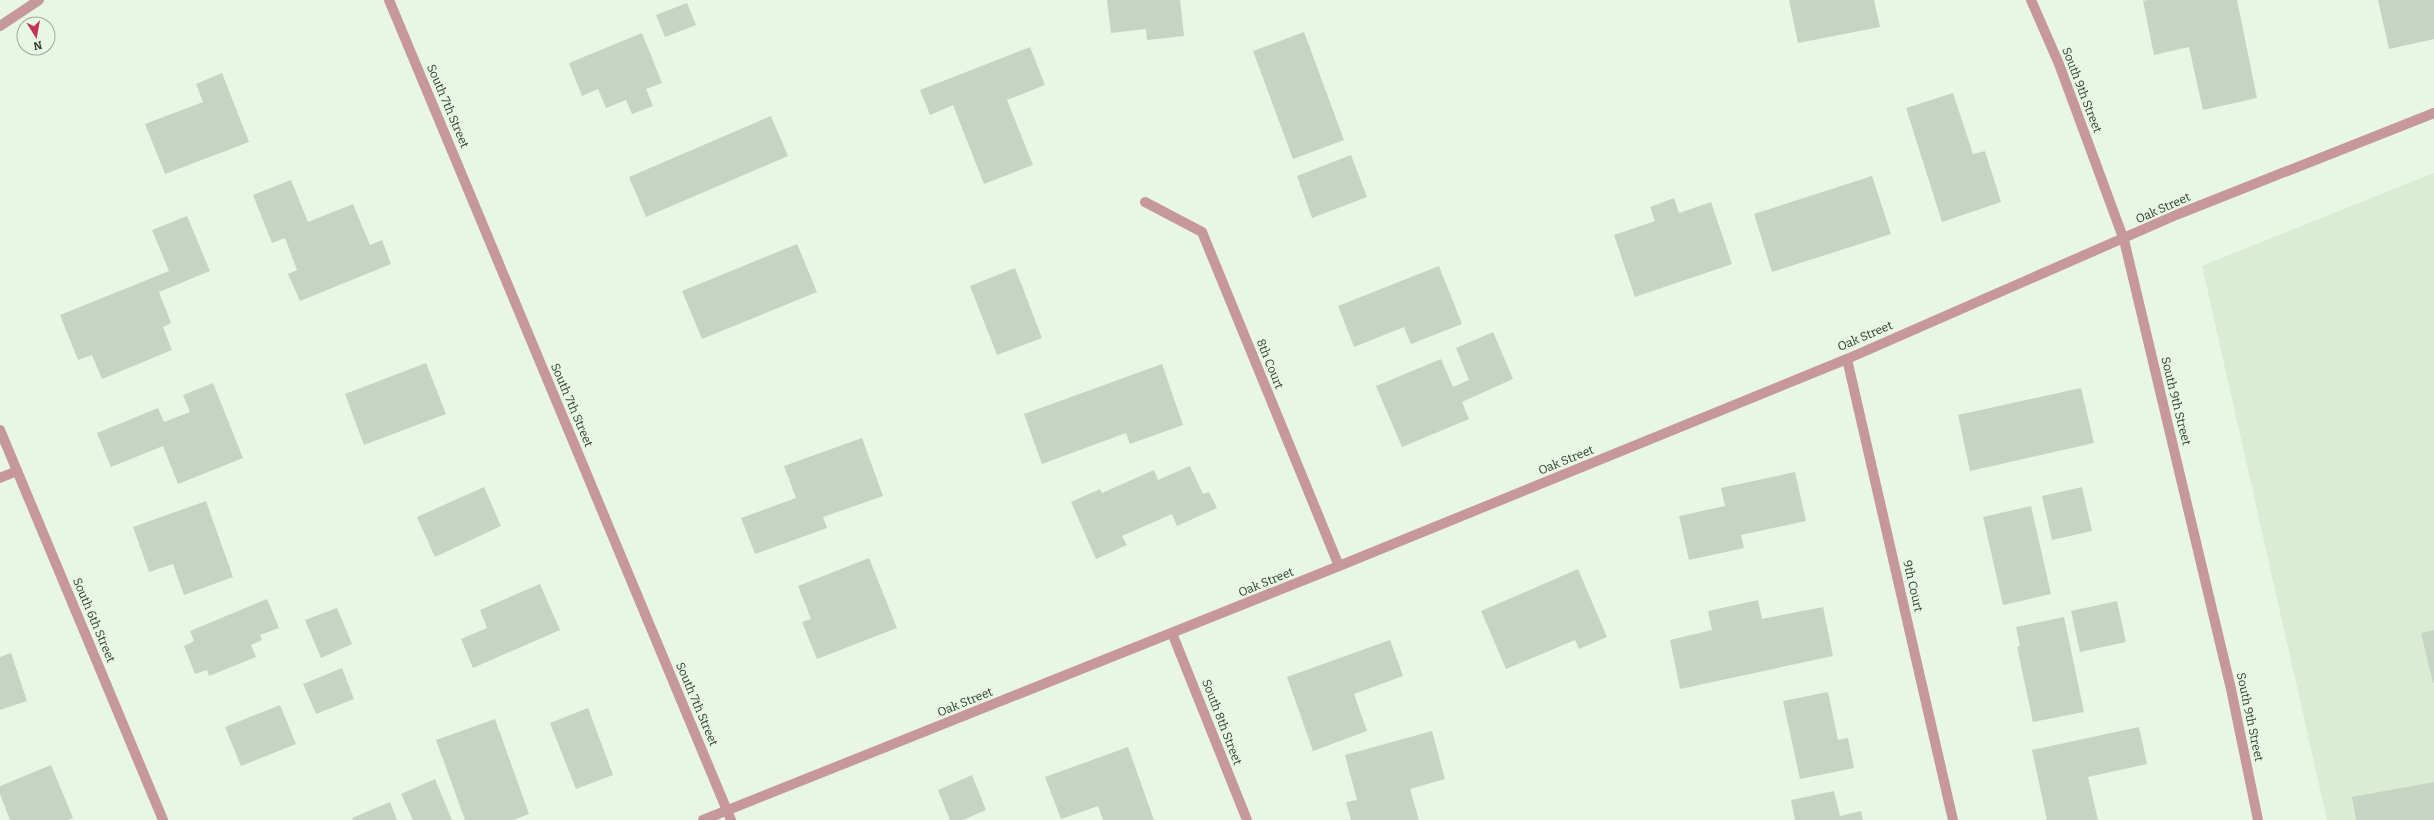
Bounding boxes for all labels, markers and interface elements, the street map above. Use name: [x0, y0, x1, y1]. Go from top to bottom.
north arrow: [16, 16, 56, 56]
text: N: [32, 38, 43, 53]
street label: South 9th Street: [2059, 45, 2105, 135]
street label: South 7th Street: [424, 62, 472, 151]
street label: Oak Street: [2134, 189, 2193, 226]
street label: Oak Street: [1835, 318, 1895, 354]
street label: 8th Court: [1254, 337, 1287, 392]
street label: South 9th Street: [2158, 355, 2194, 447]
street label: South 7th Street: [548, 361, 596, 450]
street label: Oak Street: [1536, 442, 1596, 477]
street label: 9th Court: [1900, 559, 1926, 614]
street label: Oak Street: [1236, 564, 1296, 599]
street label: South 6th Street: [70, 576, 118, 665]
street label: South 7th Street: [673, 660, 721, 749]
street label: South 9th Street: [2234, 671, 2266, 763]
street label: South 8th Street: [1199, 677, 1245, 767]
street label: Oak Street: [935, 684, 995, 719]

